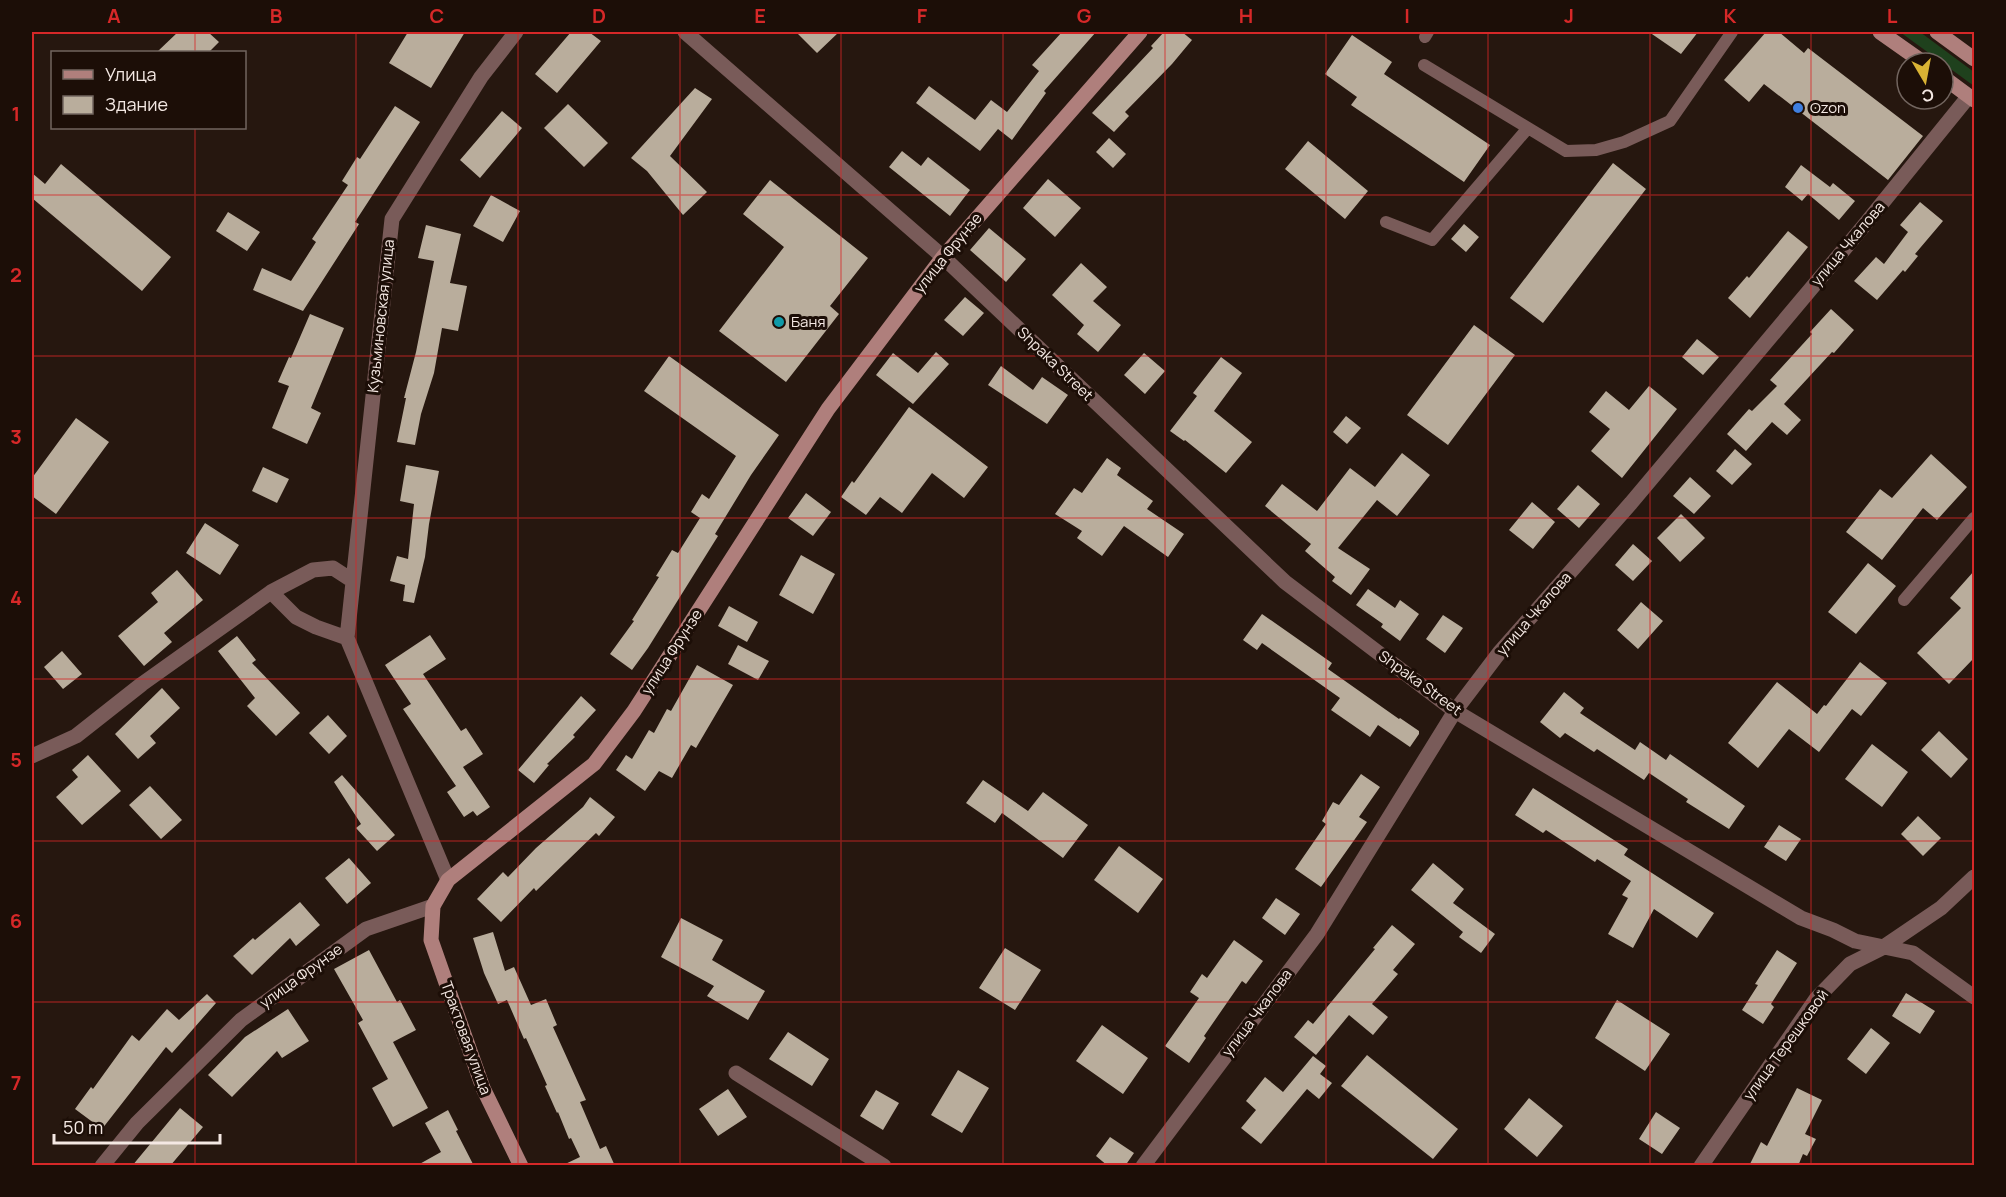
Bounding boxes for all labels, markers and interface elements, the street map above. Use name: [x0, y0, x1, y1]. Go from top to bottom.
text: A: [107, 2, 121, 29]
text: B: [270, 2, 283, 29]
text: C: [430, 2, 444, 29]
text: D: [592, 2, 606, 29]
text: E: [754, 2, 766, 29]
text: F: [917, 2, 928, 29]
text: G: [1077, 2, 1092, 29]
text: H: [1239, 2, 1253, 29]
text: I: [1404, 2, 1410, 29]
text: J: [1564, 2, 1574, 29]
text: K: [1724, 2, 1737, 29]
text: L: [1887, 2, 1898, 29]
legend: [51, 51, 246, 129]
north arrow: [1895, 51, 1955, 111]
text: Улица: [105, 62, 157, 86]
text: С: [1920, 84, 1935, 108]
text: Здание: [105, 92, 168, 116]
place label: Ozon: [1810, 97, 1846, 118]
text: 1: [12, 100, 20, 127]
marker: Ozon: [1791, 101, 1805, 115]
street label: улица Чкалова: [1806, 197, 1889, 291]
street label: улица Фрунзе: [909, 208, 987, 297]
street label: Кузьминовская улица: [362, 238, 399, 394]
text: 2: [10, 261, 22, 288]
place label: Баня: [791, 311, 826, 332]
marker: Баня: [772, 315, 786, 329]
street label: Shpaka Street: [1013, 322, 1098, 405]
text: 3: [10, 423, 22, 450]
street label: улица Чкалова: [1491, 567, 1576, 660]
text: 4: [10, 584, 22, 611]
street label: улица Фрунзе: [636, 605, 707, 698]
street label: Shpaka Street: [1374, 645, 1466, 720]
text: 5: [10, 746, 22, 773]
text: 6: [10, 907, 22, 934]
street label: улица Фрунзе: [255, 938, 347, 1013]
street label: улица Чкалова: [1217, 965, 1296, 1061]
street label: Трактовая улица: [436, 978, 497, 1097]
street label: улица Терешковой: [1738, 985, 1833, 1105]
text: 7: [11, 1069, 21, 1096]
scale bar: [54, 1107, 220, 1145]
text: 50 m: [63, 1115, 103, 1139]

